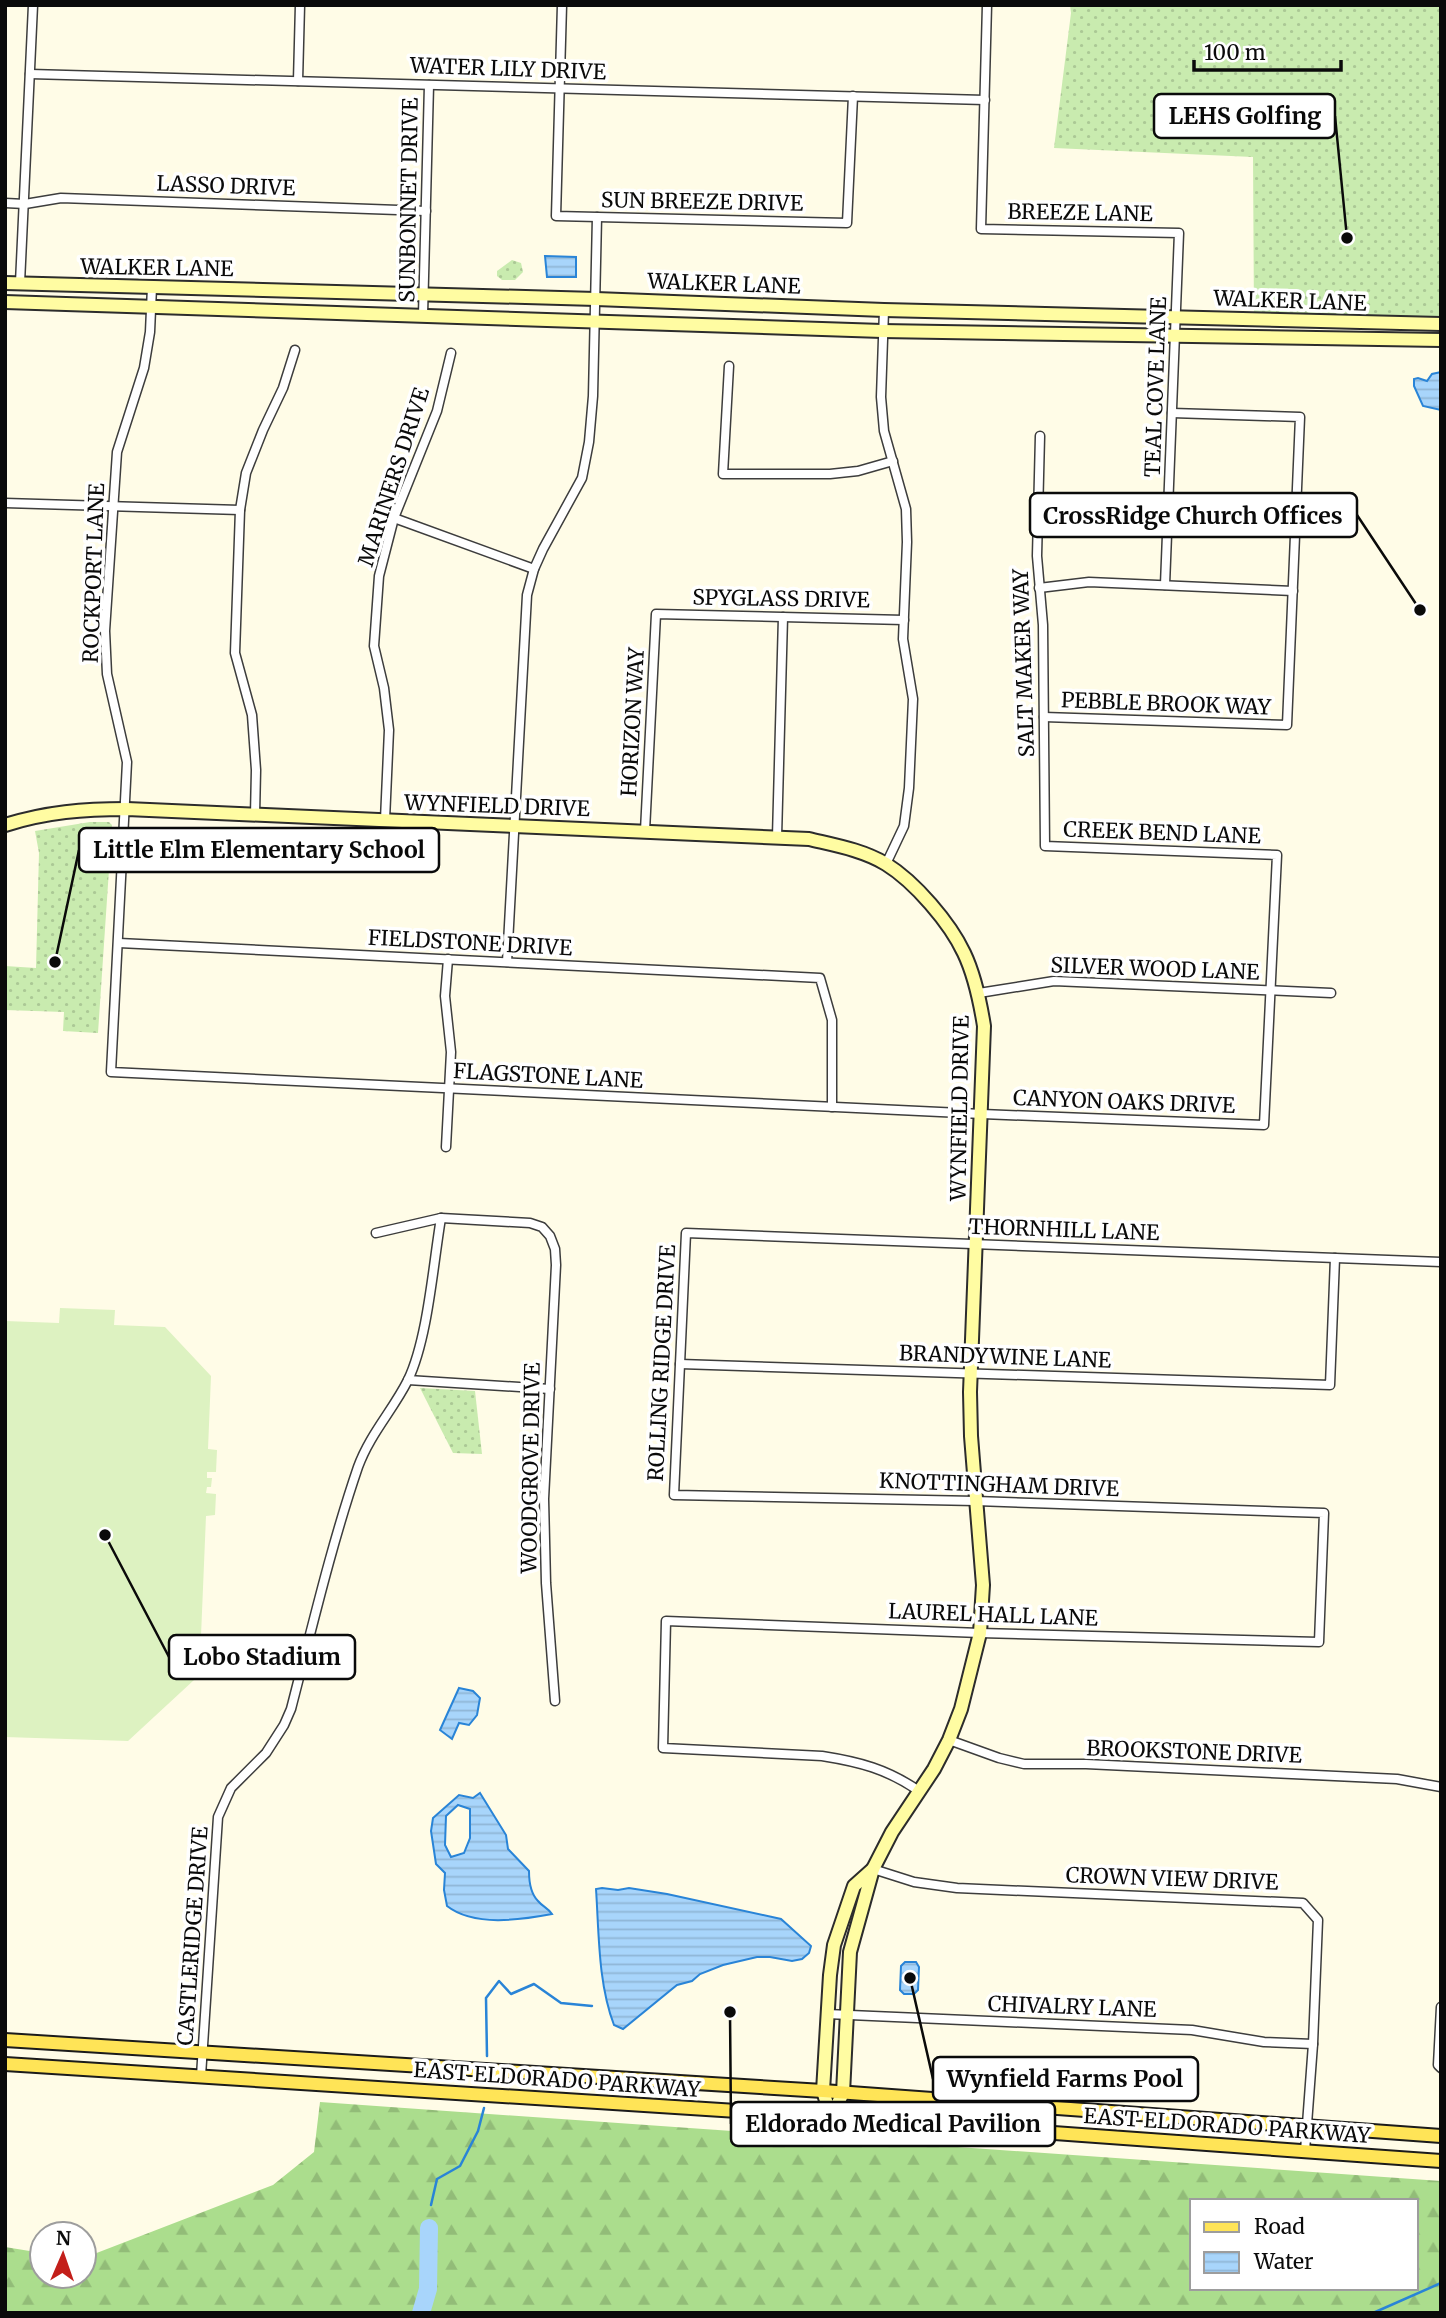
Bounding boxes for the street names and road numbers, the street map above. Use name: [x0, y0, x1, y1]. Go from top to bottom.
street label: WATER LILY DRIVE: [408, 52, 607, 85]
street label: SUNBONNET DRIVE: [393, 97, 424, 303]
street label: LASSO DRIVE: [156, 170, 297, 201]
street label: SUN BREEZE DRIVE: [601, 186, 804, 217]
street label: BREEZE LANE: [1007, 198, 1154, 227]
street label: WALKER LANE: [79, 253, 234, 282]
street label: WALKER LANE: [646, 267, 802, 300]
street label: WALKER LANE: [1212, 284, 1368, 317]
street label: TEAL COVE LANE: [1139, 296, 1172, 478]
street label: MARINERS DRIVE: [352, 384, 435, 570]
street label: ROCKPORT LANE: [77, 482, 110, 663]
street label: SALT MAKER WAY: [1007, 568, 1040, 758]
street label: SPYGLASS DRIVE: [692, 583, 871, 614]
street label: HORIZON WAY: [615, 646, 650, 797]
street label: PEBBLE BROOK WAY: [1060, 686, 1272, 721]
street label: WYNFIELD DRIVE: [403, 789, 591, 822]
street label: CREEK BEND LANE: [1063, 816, 1262, 849]
street label: FIELDSTONE DRIVE: [367, 924, 573, 961]
street label: SILVER WOOD LANE: [1050, 951, 1261, 986]
street label: WYNFIELD DRIVE: [944, 1014, 975, 1202]
street label: FLAGSTONE LANE: [452, 1057, 644, 1094]
street label: CANYON OAKS DRIVE: [1013, 1084, 1236, 1119]
street label: THORNHILL LANE: [968, 1213, 1160, 1246]
street label: ROLLING RIDGE DRIVE: [642, 1243, 681, 1482]
street label: BRANDYWINE LANE: [898, 1339, 1112, 1374]
street label: WOODGROVE DRIVE: [515, 1362, 546, 1575]
street label: KNOTTINGHAM DRIVE: [879, 1467, 1120, 1502]
street label: LAUREL HALL LANE: [888, 1597, 1099, 1632]
street label: BROOKSTONE DRIVE: [1086, 1734, 1303, 1769]
street label: CASTLERIDGE DRIVE: [171, 1825, 214, 2046]
street label: CROWN VIEW DRIVE: [1065, 1861, 1279, 1896]
street label: CHIVALRY LANE: [987, 1990, 1158, 2023]
street label: EAST ELDORADO PARKWAY: [413, 2056, 702, 2103]
street label: EAST ELDORADO PARKWAY: [1083, 2102, 1372, 2149]

